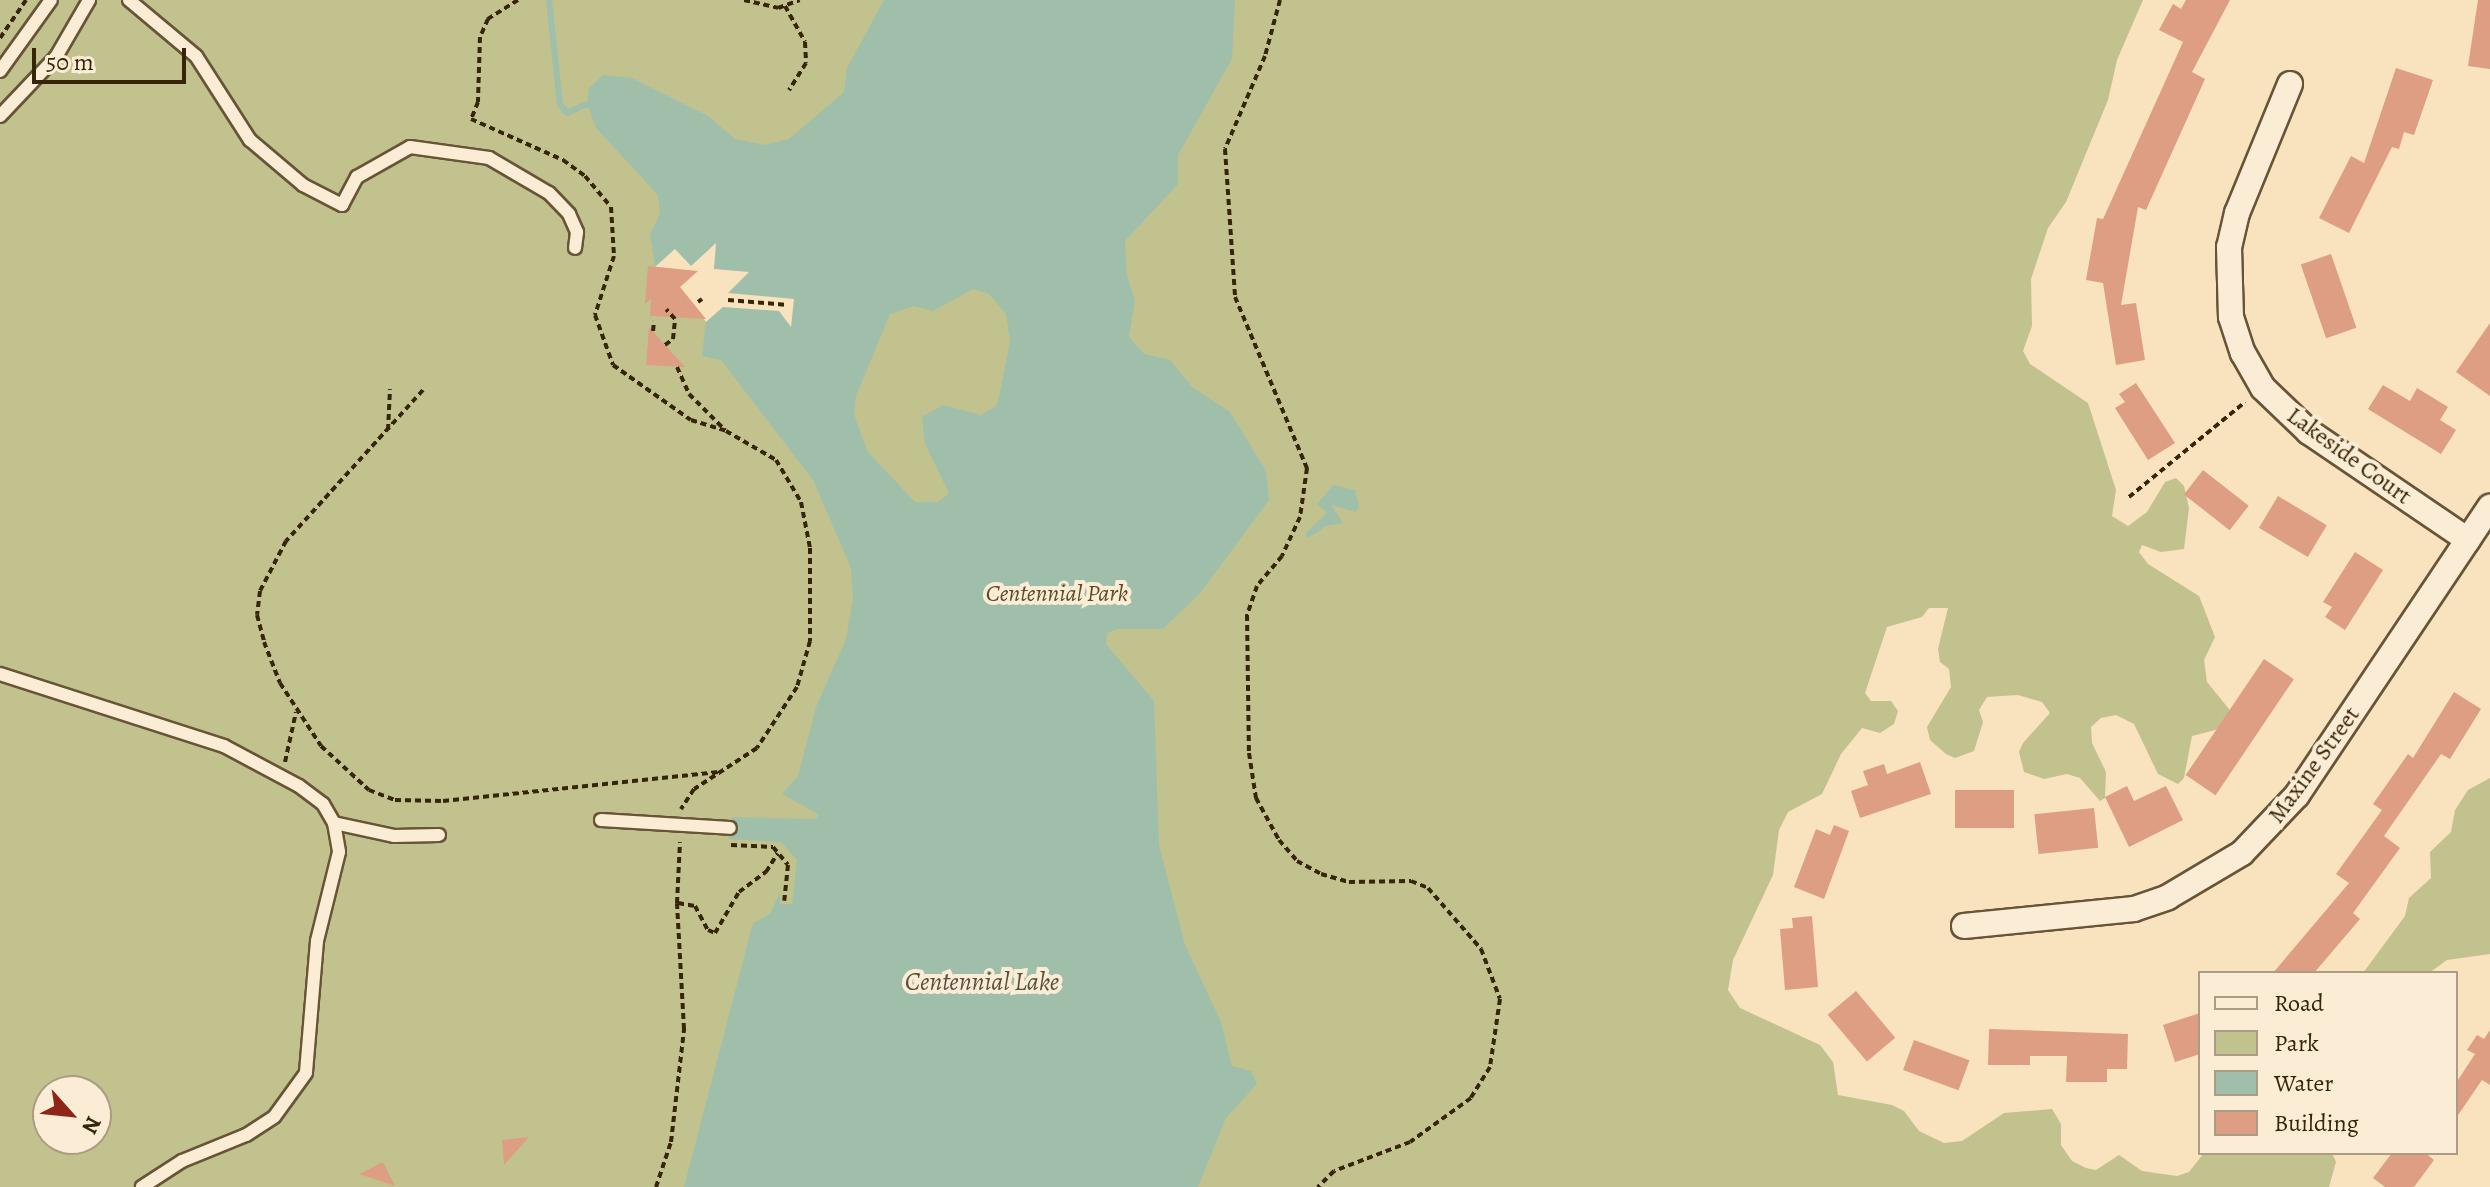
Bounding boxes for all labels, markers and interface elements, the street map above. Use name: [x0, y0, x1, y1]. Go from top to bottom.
scale bar: [36, 32, 190, 82]
text: 50 m: [46, 46, 94, 78]
street label: Lakeside Court: [2281, 401, 2417, 511]
park label: Centennial Park: [986, 580, 1128, 608]
street label: Maxine Street: [2262, 701, 2366, 829]
water label: Centennial Lake: [905, 966, 1059, 998]
legend: [2198, 971, 2458, 1155]
text: Road: [2274, 987, 2324, 1019]
text: Park: [2274, 1027, 2319, 1059]
text: Water: [2274, 1067, 2334, 1099]
north arrow: [32, 1075, 112, 1155]
text: Building: [2274, 1107, 2359, 1139]
text: N: [75, 1111, 109, 1139]

